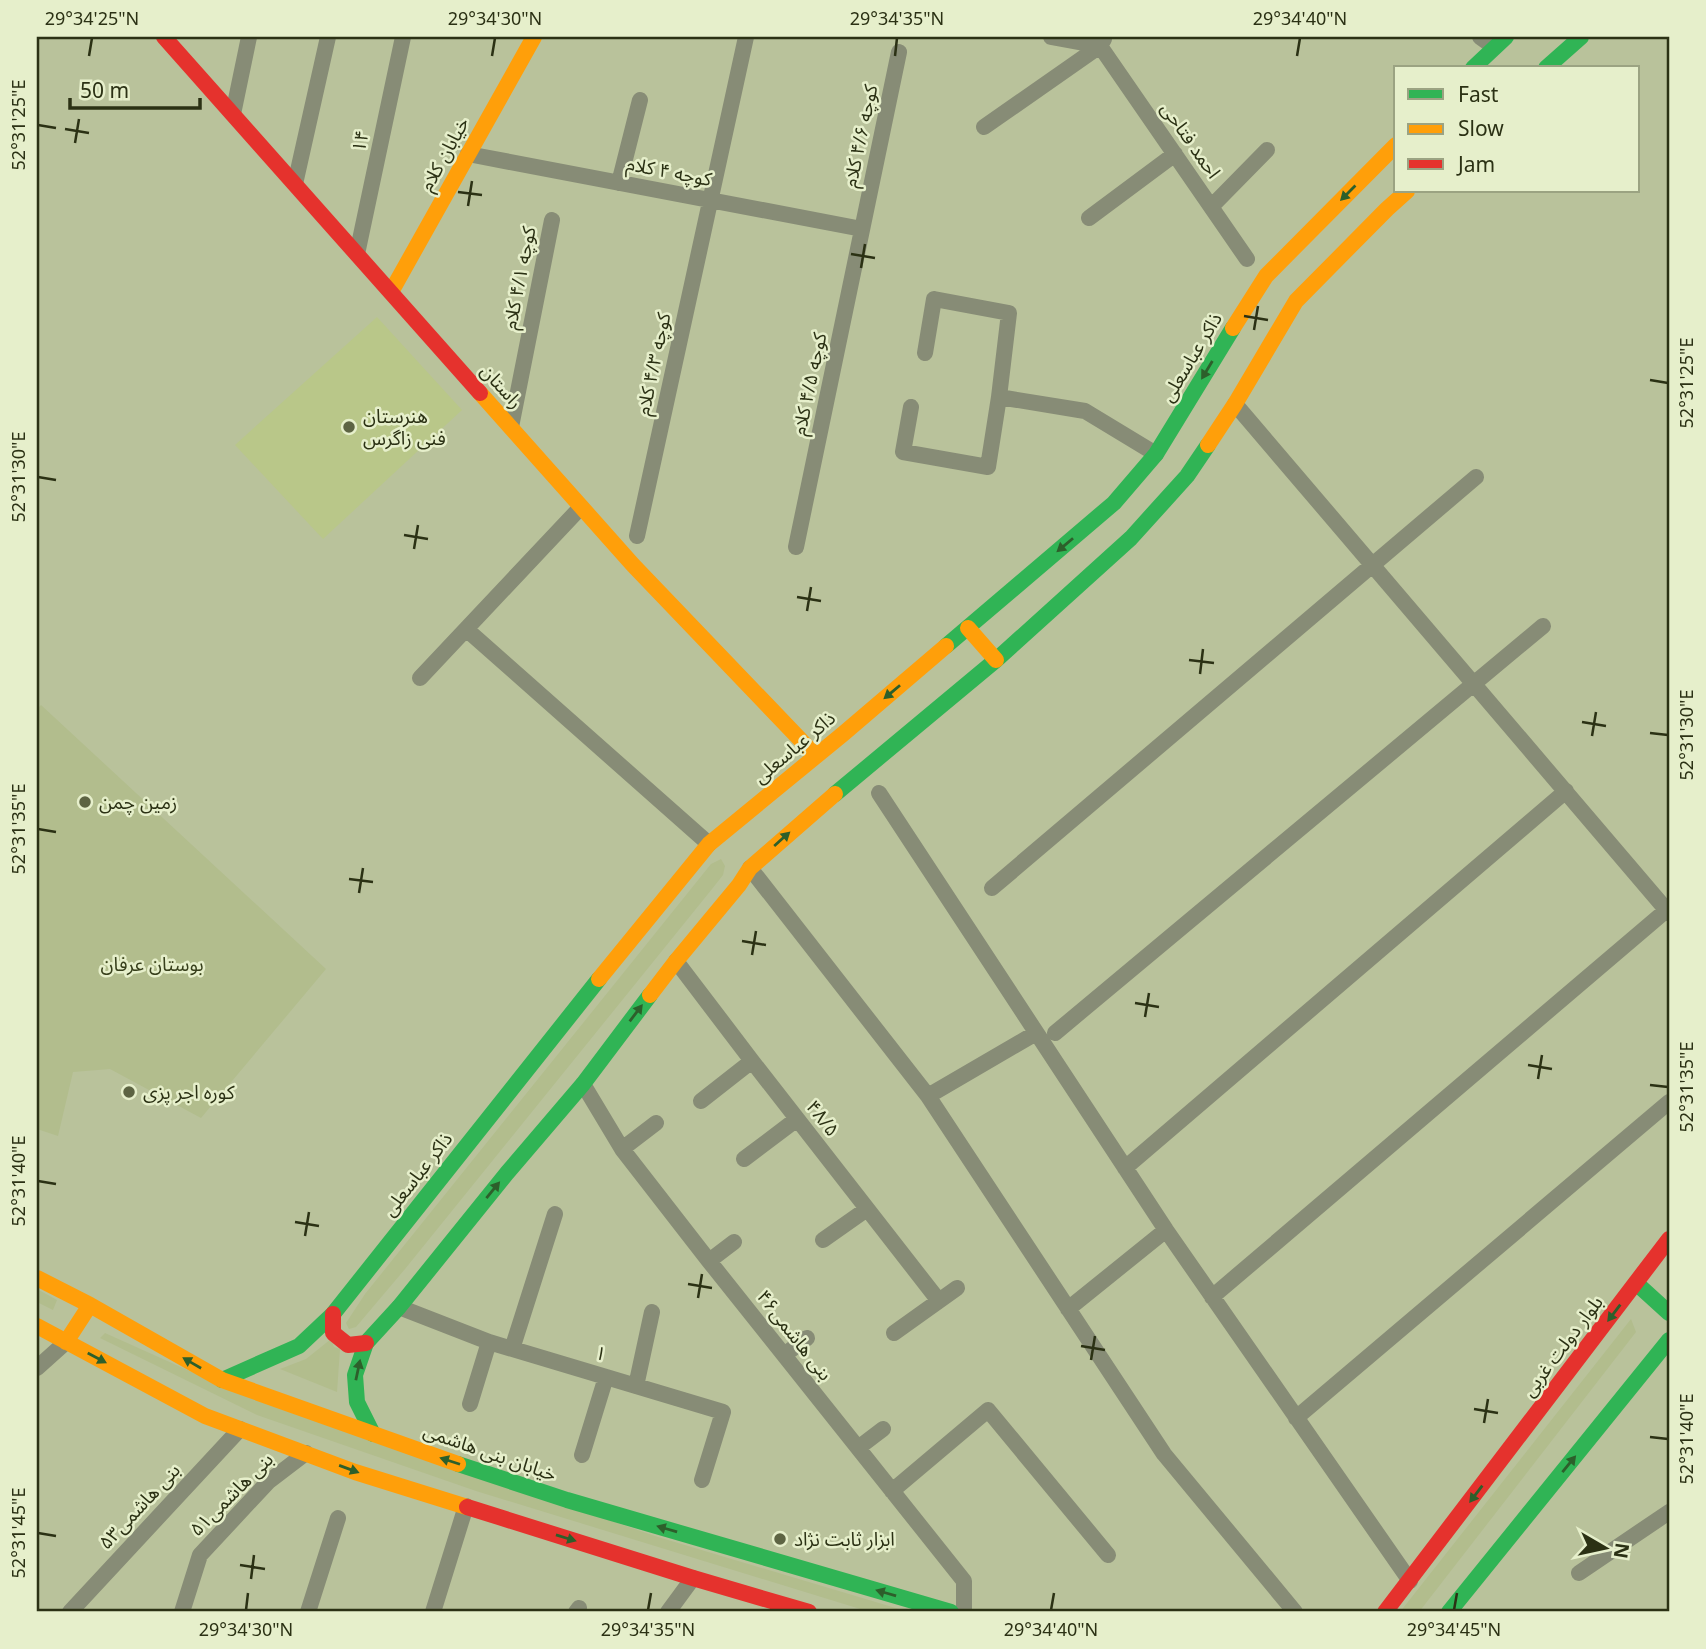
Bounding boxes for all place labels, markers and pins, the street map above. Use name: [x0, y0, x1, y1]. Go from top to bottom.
place label: هنرستان فنی زاگرس: [363, 403, 446, 451]
marker: هنرستان فنی زاگرس: [341, 419, 357, 435]
place label: زمین چمن: [99, 789, 177, 815]
marker: زمین چمن: [77, 794, 93, 810]
place label: کوره اجر پزی: [143, 1079, 236, 1105]
marker: کوره اجر پزی: [121, 1084, 137, 1100]
place label: ابزار ثابت نژاد: [794, 1526, 895, 1552]
marker: ابزار ثابت نژاد: [772, 1531, 788, 1547]

